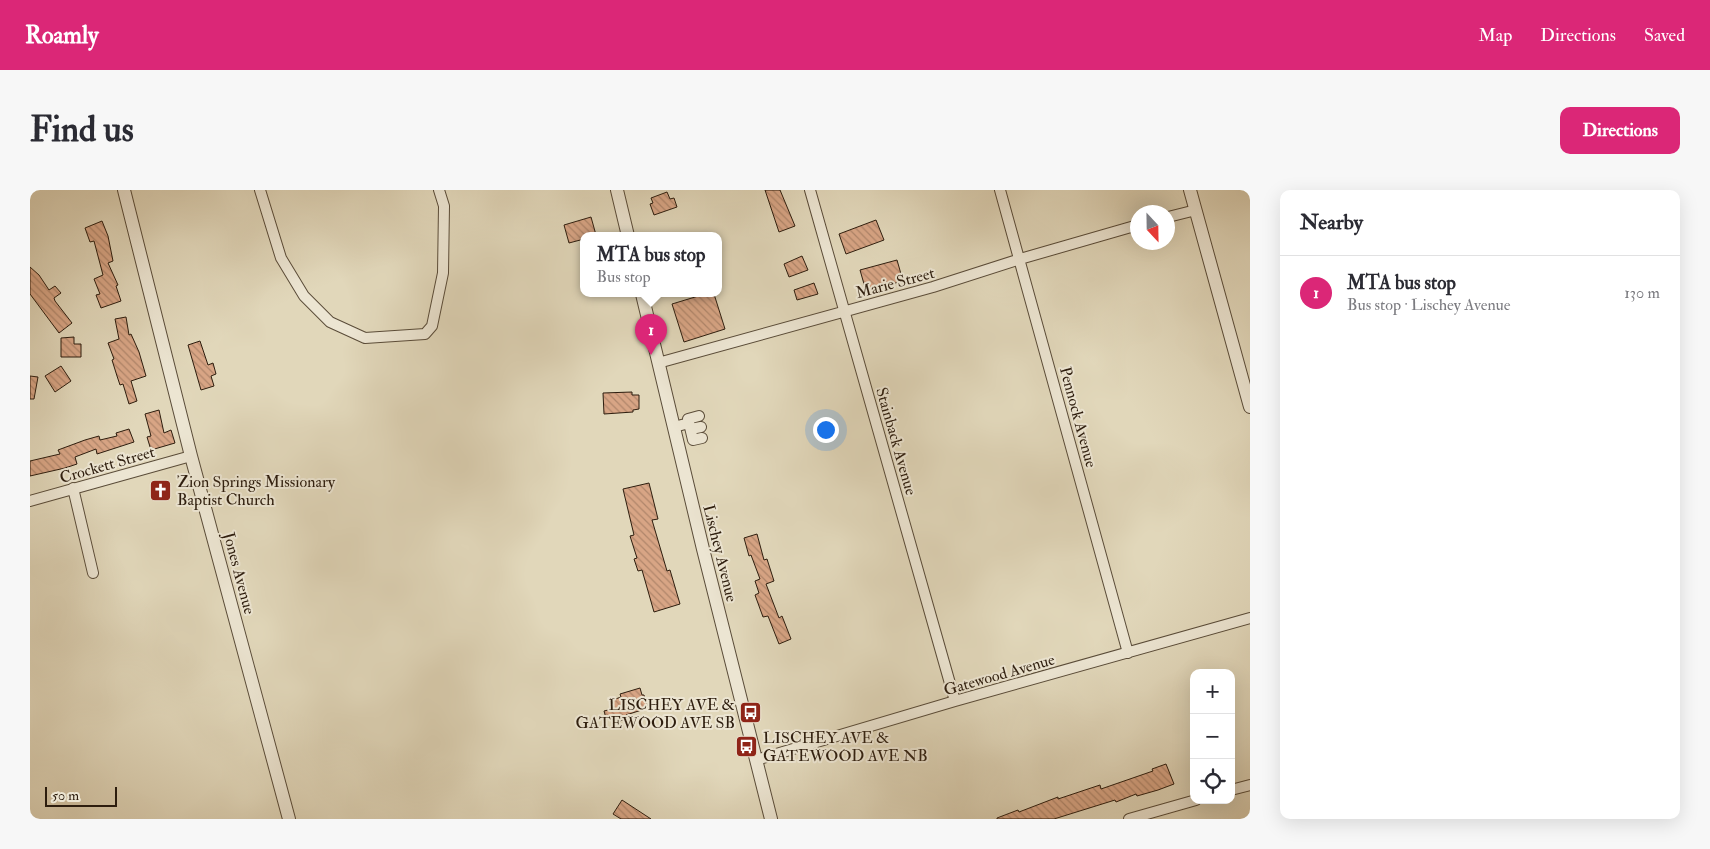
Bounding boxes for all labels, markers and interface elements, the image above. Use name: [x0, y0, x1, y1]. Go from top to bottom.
text: Roamly: [25, 20, 99, 51]
text: Map: [1479, 24, 1512, 47]
text: Directions: [1540, 24, 1616, 47]
text: Saved: [1644, 24, 1685, 47]
button: Directions: [1560, 107, 1680, 154]
text: Find us: [30, 108, 134, 152]
north arrow: [1130, 205, 1175, 250]
text: Nearby: [1300, 209, 1363, 236]
popup: [580, 232, 722, 297]
text: MTA bus stop: [597, 243, 705, 267]
street label: Marie Street: [854, 263, 937, 303]
text: Bus stop: [597, 267, 651, 287]
text: MTA bus stop: [1347, 271, 1456, 295]
text: 1: [1313, 283, 1319, 303]
text: 130 m: [1624, 283, 1660, 303]
text: Bus stop · Lischey Avenue: [1347, 295, 1511, 315]
pin: 1: [635, 314, 667, 355]
street label: Pennock Avenue: [1055, 365, 1101, 470]
street label: Stainback Avenue: [871, 385, 921, 498]
your location: [813, 417, 839, 443]
street label: Crockett Street: [57, 442, 157, 488]
place label: Zion Springs Missionary Baptist Church: [177, 472, 336, 511]
church icon: Zion Springs Missionary Baptist Church: [149, 478, 173, 502]
street label: Lischey Avenue: [698, 503, 742, 604]
street label: Jones Avenue: [217, 529, 260, 617]
street label: Gatewood Avenue: [941, 649, 1057, 700]
map controls: [1190, 669, 1235, 804]
button: +: [1190, 669, 1235, 714]
place label: LISCHEY AVE & GATEWOOD AVE SB: [576, 695, 735, 733]
bus stop icon: LISCHEY AVE & GATEWOOD AVE SB: [739, 701, 763, 725]
button: −: [1190, 714, 1235, 759]
place label: LISCHEY AVE & GATEWOOD AVE NB: [763, 728, 928, 766]
bus stop icon: LISCHEY AVE & GATEWOOD AVE NB: [735, 734, 759, 758]
button: locate: [1190, 759, 1235, 804]
scale bar: [45, 784, 118, 807]
text: 50 m: [52, 787, 79, 804]

